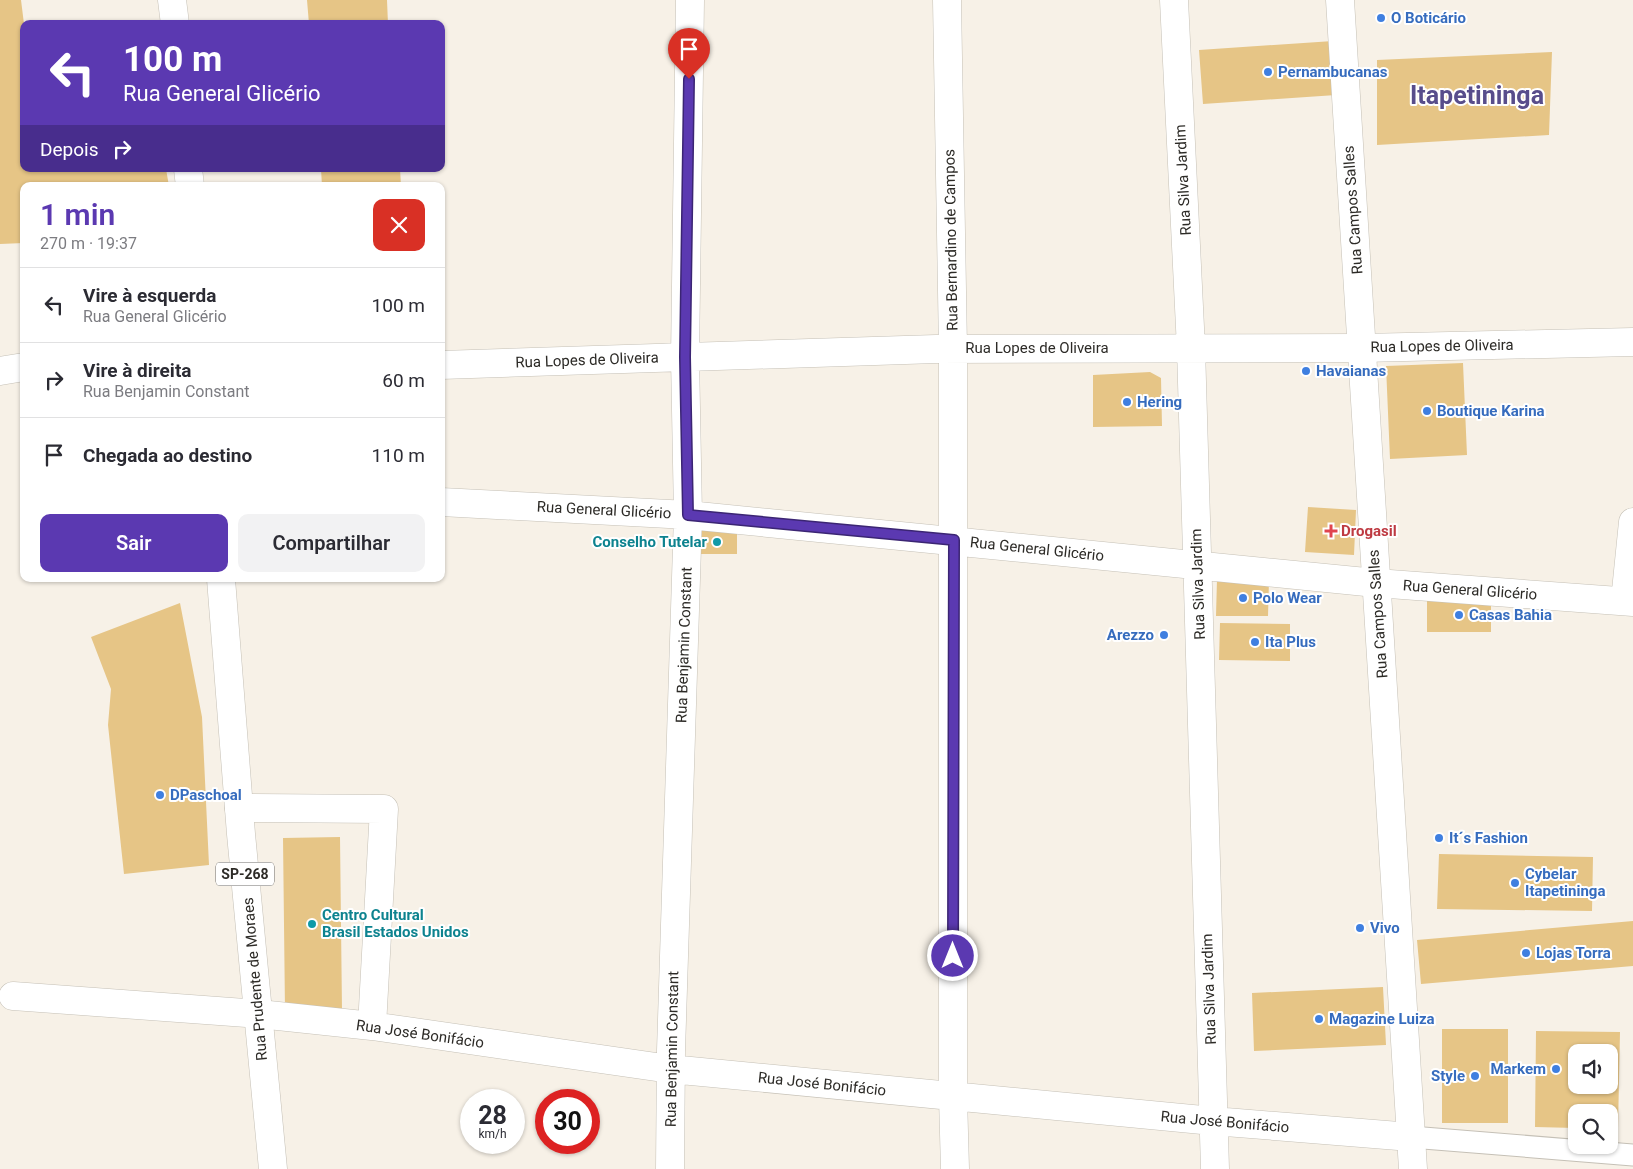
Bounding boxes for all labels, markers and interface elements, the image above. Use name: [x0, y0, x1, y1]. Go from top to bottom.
place label: O Boticário: [1391, 9, 1466, 27]
marker: O Boticário: [1375, 12, 1387, 24]
pin: [668, 28, 710, 79]
icon: arrive: [675, 35, 703, 63]
text: 100 m: [123, 39, 222, 80]
icon: left: [40, 40, 105, 105]
place label: Pernambucanas: [1278, 63, 1388, 81]
marker: Pernambucanas: [1262, 66, 1274, 78]
text: Rua General Glicério: [123, 81, 321, 106]
district label: Itapetininga: [1410, 81, 1544, 110]
street label: Rua Silva Jardim: [1171, 124, 1195, 236]
icon: right: [108, 135, 136, 163]
text: Depois: [40, 138, 98, 161]
street label: Rua Campos Salles: [1340, 145, 1366, 275]
street label: Rua Bernardino de Campos: [940, 149, 962, 331]
text: 1 min: [40, 197, 115, 232]
button: close: [373, 199, 425, 251]
text: 270 m · 19:37: [40, 234, 137, 253]
text: Vire à esquerda: [83, 284, 216, 307]
icon: left: [40, 291, 68, 319]
text: 100 m: [372, 294, 425, 317]
text: Rua General Glicério: [83, 307, 227, 326]
street label: Rua Lopes de Oliveira: [1370, 336, 1514, 356]
street label: Rua Lopes de Oliveira: [965, 339, 1109, 357]
street label: Rua Lopes de Oliveira: [515, 349, 659, 371]
text: Vire à direita: [83, 359, 192, 382]
place label: Havaianas: [1316, 362, 1386, 380]
marker: Havaianas: [1300, 365, 1312, 377]
icon: right: [40, 366, 68, 394]
text: 60 m: [382, 369, 425, 392]
text: Rua Benjamin Constant: [83, 382, 250, 401]
place label: Hering: [1137, 393, 1182, 411]
marker: Hering: [1121, 396, 1133, 408]
place label: Boutique Karina: [1437, 402, 1545, 420]
marker: Boutique Karina: [1421, 405, 1433, 417]
icon: arrive: [40, 441, 68, 469]
text: Chegada ao destino: [83, 444, 252, 467]
text: 110 m: [372, 444, 425, 467]
street label: Rua General Glicério: [536, 497, 672, 523]
button: Sair: [40, 514, 228, 572]
button: Compartilhar: [238, 514, 425, 572]
place label: Drogasil: [1341, 522, 1397, 540]
marker: Drogasil: [1325, 525, 1337, 537]
street label: Rua Silva Jardim: [1187, 528, 1209, 640]
place label: Conselho Tutelar: [593, 533, 708, 551]
street label: Rua General Glicério: [969, 533, 1105, 565]
marker: Conselho Tutelar: [711, 536, 723, 548]
street label: Rua Campos Salles: [1365, 549, 1391, 679]
street label: Rua Benjamin Constant: [672, 567, 696, 723]
street label: Rua General Glicério: [1402, 576, 1538, 604]
place label: Polo Wear: [1253, 589, 1322, 607]
marker: Polo Wear: [1237, 592, 1249, 604]
place label: Casas Bahia: [1469, 606, 1552, 624]
marker: Casas Bahia: [1453, 609, 1465, 621]
place label: Arezzo: [1107, 626, 1154, 644]
marker: Arezzo: [1158, 629, 1170, 641]
place label: Ita Plus: [1265, 633, 1316, 651]
marker: Ita Plus: [1249, 636, 1261, 648]
place label: DPaschoal: [170, 786, 242, 804]
marker: DPaschoal: [154, 789, 166, 801]
place label: It´s Fashion: [1449, 829, 1528, 847]
marker: It´s Fashion: [1433, 832, 1445, 844]
road number: SP-268: [216, 862, 274, 886]
place label: Cybelar Itapetininga: [1525, 865, 1605, 900]
marker: Cybelar Itapetininga: [1509, 877, 1521, 889]
street label: Rua Prudente de Moraes: [239, 897, 271, 1061]
place label: Centro Cultural Brasil Estados Unidos: [322, 906, 469, 941]
marker: Centro Cultural Brasil Estados Unidos: [306, 918, 318, 930]
place label: Vivo: [1370, 919, 1400, 937]
marker: Vivo: [1354, 922, 1366, 934]
position arrow: [926, 929, 978, 981]
street label: Rua Silva Jardim: [1198, 933, 1220, 1045]
place label: Lojas Torra: [1536, 944, 1611, 962]
marker: Lojas Torra: [1520, 947, 1532, 959]
street label: Rua Benjamin Constant: [662, 971, 682, 1127]
place label: Magazine Luiza: [1329, 1010, 1435, 1028]
marker: Magazine Luiza: [1313, 1013, 1325, 1025]
street label: Rua José Bonifácio: [355, 1016, 485, 1052]
map controls: [1568, 1044, 1618, 1154]
button: sound: [1568, 1044, 1618, 1094]
place label: Markem: [1490, 1060, 1546, 1078]
marker: Markem: [1550, 1063, 1562, 1075]
place label: Style: [1431, 1067, 1465, 1085]
street label: Rua José Bonifácio: [757, 1068, 887, 1100]
marker: Style: [1469, 1070, 1481, 1082]
speed limit sign: 30: [535, 1089, 600, 1154]
text: 28: [478, 1101, 507, 1130]
button: search: [1568, 1104, 1618, 1154]
street label: Rua José Bonifácio: [1160, 1107, 1290, 1137]
text: km/h: [478, 1127, 507, 1141]

